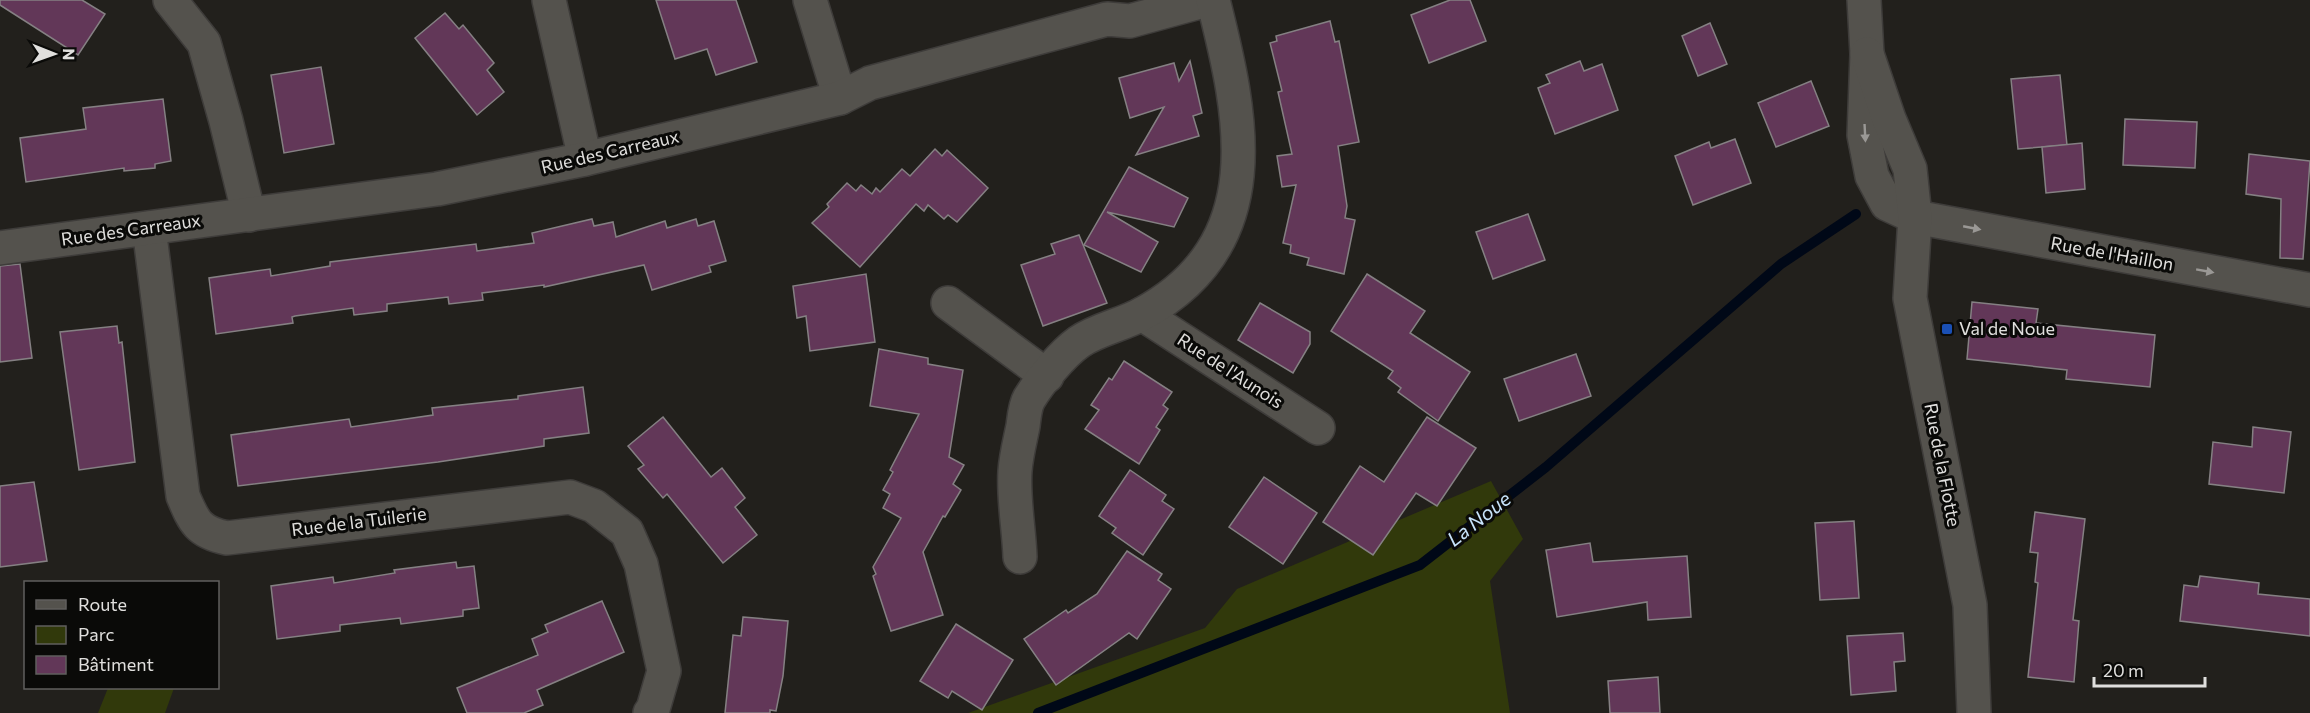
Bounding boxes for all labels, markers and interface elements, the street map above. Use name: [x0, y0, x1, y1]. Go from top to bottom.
north arrow: [24, 24, 84, 84]
text: N: [60, 48, 79, 60]
street label: Rue des Carreaux: [539, 124, 681, 178]
one-way arrow: [1860, 124, 1870, 143]
street label: Rue des Carreaux: [60, 208, 203, 250]
one-way arrow: [1963, 224, 1982, 233]
street label: Rue de l'Haillon: [2049, 231, 2175, 275]
one-way arrow: [2196, 267, 2215, 276]
place label: Val de Noue: [1959, 317, 2055, 339]
marker: Val de Noue: [1940, 322, 1954, 336]
street label: Rue de l'Aunois: [1174, 328, 1288, 413]
street label: Rue de la Flotte: [1920, 401, 1966, 528]
water label: La Noue: [1442, 486, 1515, 551]
street label: Rue de la Tuilerie: [290, 502, 428, 540]
legend: [24, 581, 219, 689]
text: Route: [78, 593, 127, 615]
text: Parc: [78, 623, 115, 645]
scale bar: [2094, 650, 2205, 688]
text: Bâtiment: [78, 653, 154, 675]
text: 20 m: [2103, 659, 2144, 681]

